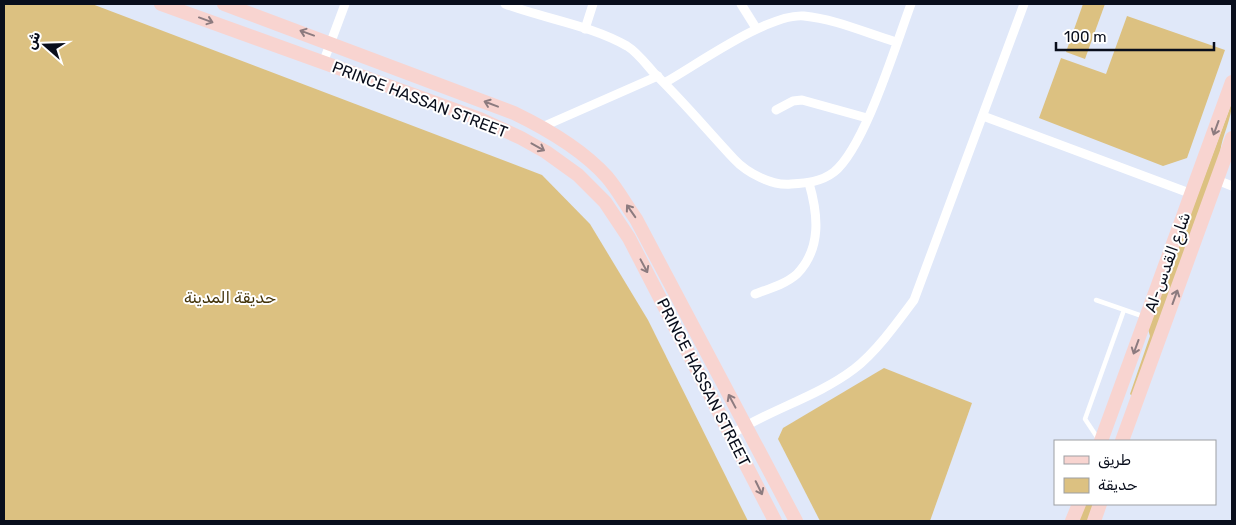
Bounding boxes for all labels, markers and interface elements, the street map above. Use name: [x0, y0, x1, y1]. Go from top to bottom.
one-way arrow: [198, 16, 214, 25]
north arrow: [20, 20, 70, 70]
scale bar: [1056, 20, 1214, 52]
one-way arrow: [299, 28, 315, 37]
text: 100 m: [1064, 28, 1106, 46]
text: ش: [22, 29, 44, 52]
street label: PRINCE HASSAN STREET: [329, 57, 510, 142]
one-way arrow: [484, 99, 499, 108]
one-way arrow: [1211, 120, 1220, 135]
one-way arrow: [530, 142, 545, 152]
one-way arrow: [626, 204, 636, 218]
street label: Al-شارع القدس: [1141, 209, 1196, 316]
one-way arrow: [640, 258, 649, 273]
park label: حديقة المدينة: [184, 288, 276, 307]
one-way arrow: [1171, 290, 1180, 305]
street label: PRINCE HASSAN STREET: [653, 295, 754, 470]
one-way arrow: [1131, 338, 1140, 354]
one-way arrow: [727, 393, 737, 408]
legend: [1054, 440, 1216, 505]
text: طريق: [1098, 451, 1131, 469]
text: حديقة: [1098, 476, 1138, 494]
one-way arrow: [755, 480, 764, 495]

